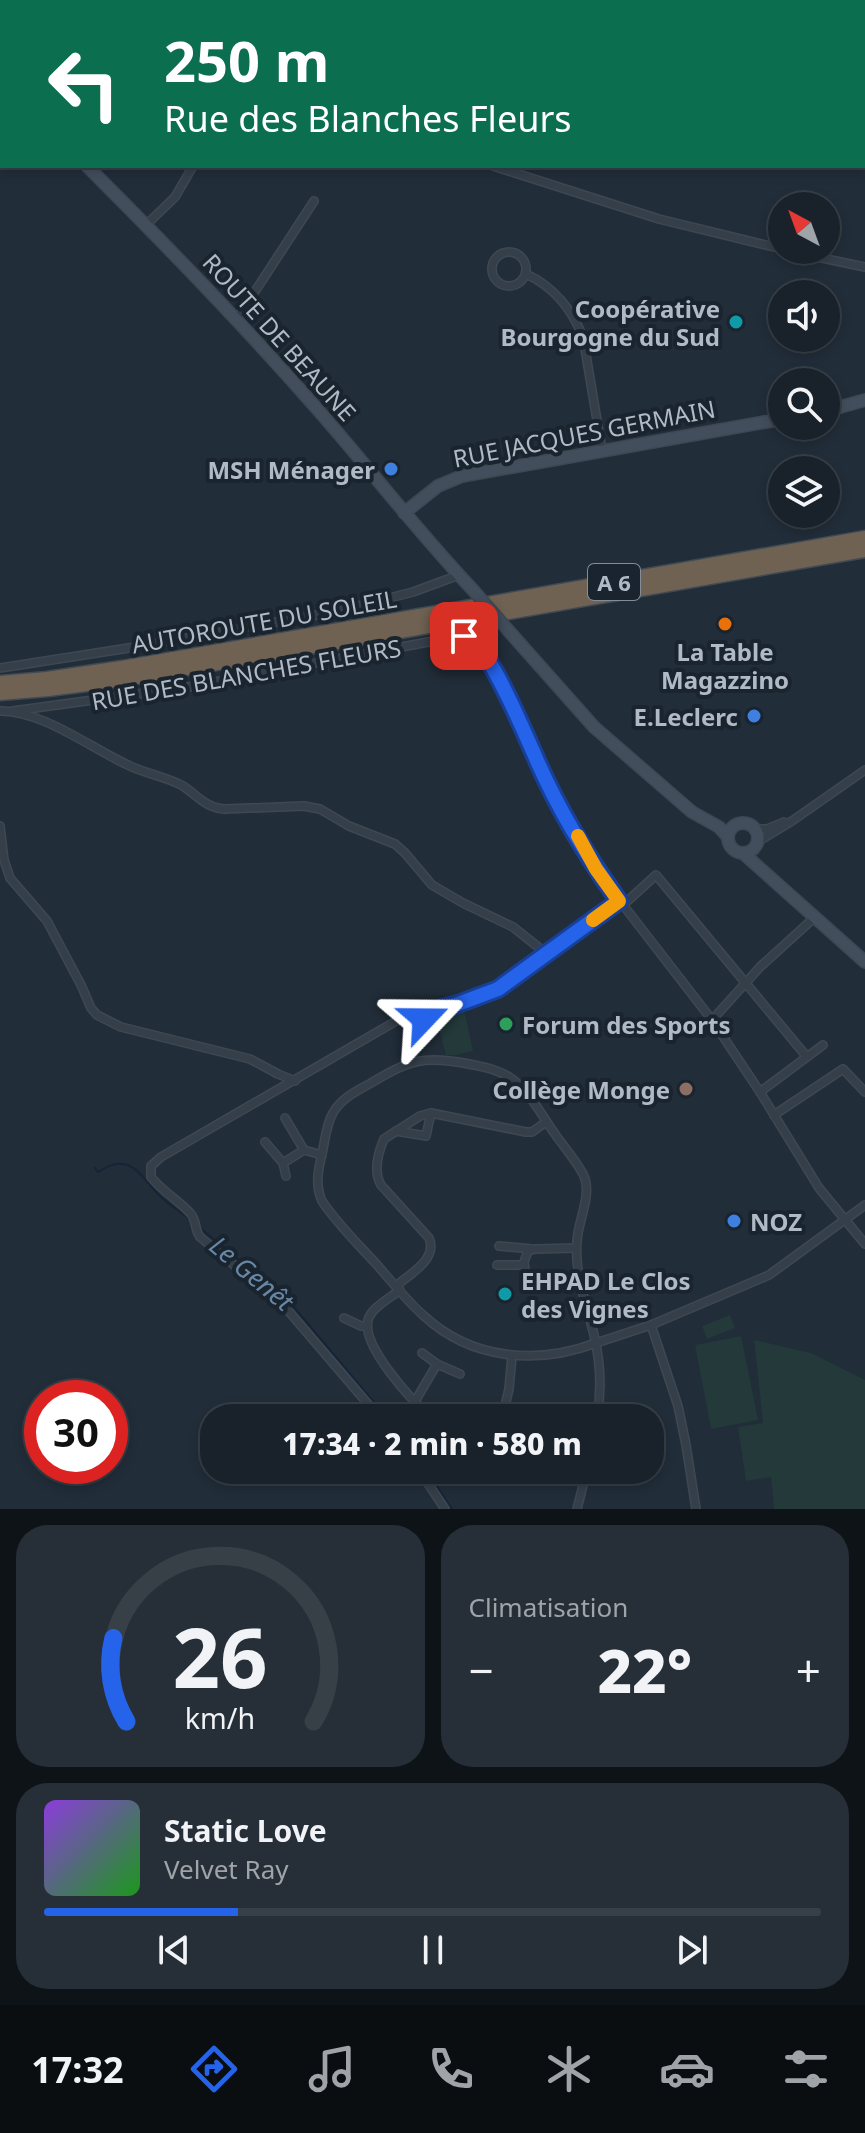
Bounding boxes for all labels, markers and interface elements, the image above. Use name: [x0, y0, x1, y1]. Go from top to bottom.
text: 250 m: [164, 22, 329, 98]
icon: left: [32, 32, 136, 136]
text: Rue des Blanches Fleurs: [164, 94, 572, 143]
north arrow: [768, 192, 840, 264]
map controls: [768, 192, 840, 528]
street label: ROUTE DE BEAUNE: [196, 246, 364, 428]
button: sound: [768, 280, 840, 352]
place label: Coopérative Bourgogne du Sud: [500, 292, 720, 353]
marker: Coopérative Bourgogne du Sud: [727, 313, 745, 331]
button: search: [768, 368, 840, 440]
street label: RUE JACQUES GERMAIN: [450, 391, 718, 475]
place label: MSH Ménager: [207, 453, 375, 486]
button: layers: [768, 456, 840, 528]
marker: MSH Ménager: [382, 460, 400, 478]
road number: A 6: [588, 564, 640, 600]
street label: AUTOROUTE DU SOLEIL: [129, 581, 399, 661]
pin: [430, 602, 498, 670]
icon: arrive: [442, 614, 486, 658]
marker: La Table Magazzino: [716, 615, 734, 633]
street label: RUE DES BLANCHES FLEURS: [89, 631, 403, 717]
place label: La Table Magazzino: [661, 635, 789, 696]
place label: E.Leclerc: [634, 700, 738, 733]
marker: E.Leclerc: [745, 707, 763, 725]
position arrow: [382, 977, 466, 1061]
place label: Forum des Sports: [522, 1008, 731, 1041]
marker: Forum des Sports: [497, 1015, 515, 1033]
place label: Collège Monge: [492, 1073, 670, 1106]
marker: Collège Monge: [677, 1080, 695, 1098]
place label: NOZ: [750, 1205, 802, 1238]
marker: NOZ: [725, 1212, 743, 1230]
water label: Le Genêt: [202, 1227, 303, 1320]
place label: EHPAD Le Clos des Vignes: [521, 1264, 691, 1325]
marker: EHPAD Le Clos des Vignes: [496, 1285, 514, 1303]
speed limit sign: 30: [24, 1380, 128, 1484]
text: 17:34 · 2 min · 580 m: [282, 1423, 582, 1464]
text: Climatisation: [469, 1589, 628, 1625]
text: 26: [173, 1599, 268, 1712]
text: 22°: [597, 1629, 692, 1711]
text: −: [469, 1640, 494, 1700]
text: +: [796, 1640, 821, 1700]
text: km/h: [185, 1698, 255, 1737]
text: Static Love: [164, 1810, 327, 1851]
text: Velvet Ray: [164, 1851, 289, 1887]
icon: previous: [152, 1928, 196, 1972]
icon: pause: [411, 1928, 455, 1972]
icon: next: [670, 1928, 714, 1972]
icon: directions: [186, 2041, 242, 2097]
icon: music: [304, 2041, 360, 2097]
icon: phone: [423, 2041, 479, 2097]
icon: climate: [541, 2041, 597, 2097]
icon: car: [659, 2041, 715, 2097]
icon: filters: [778, 2041, 834, 2097]
text: 17:32: [31, 2045, 124, 2094]

